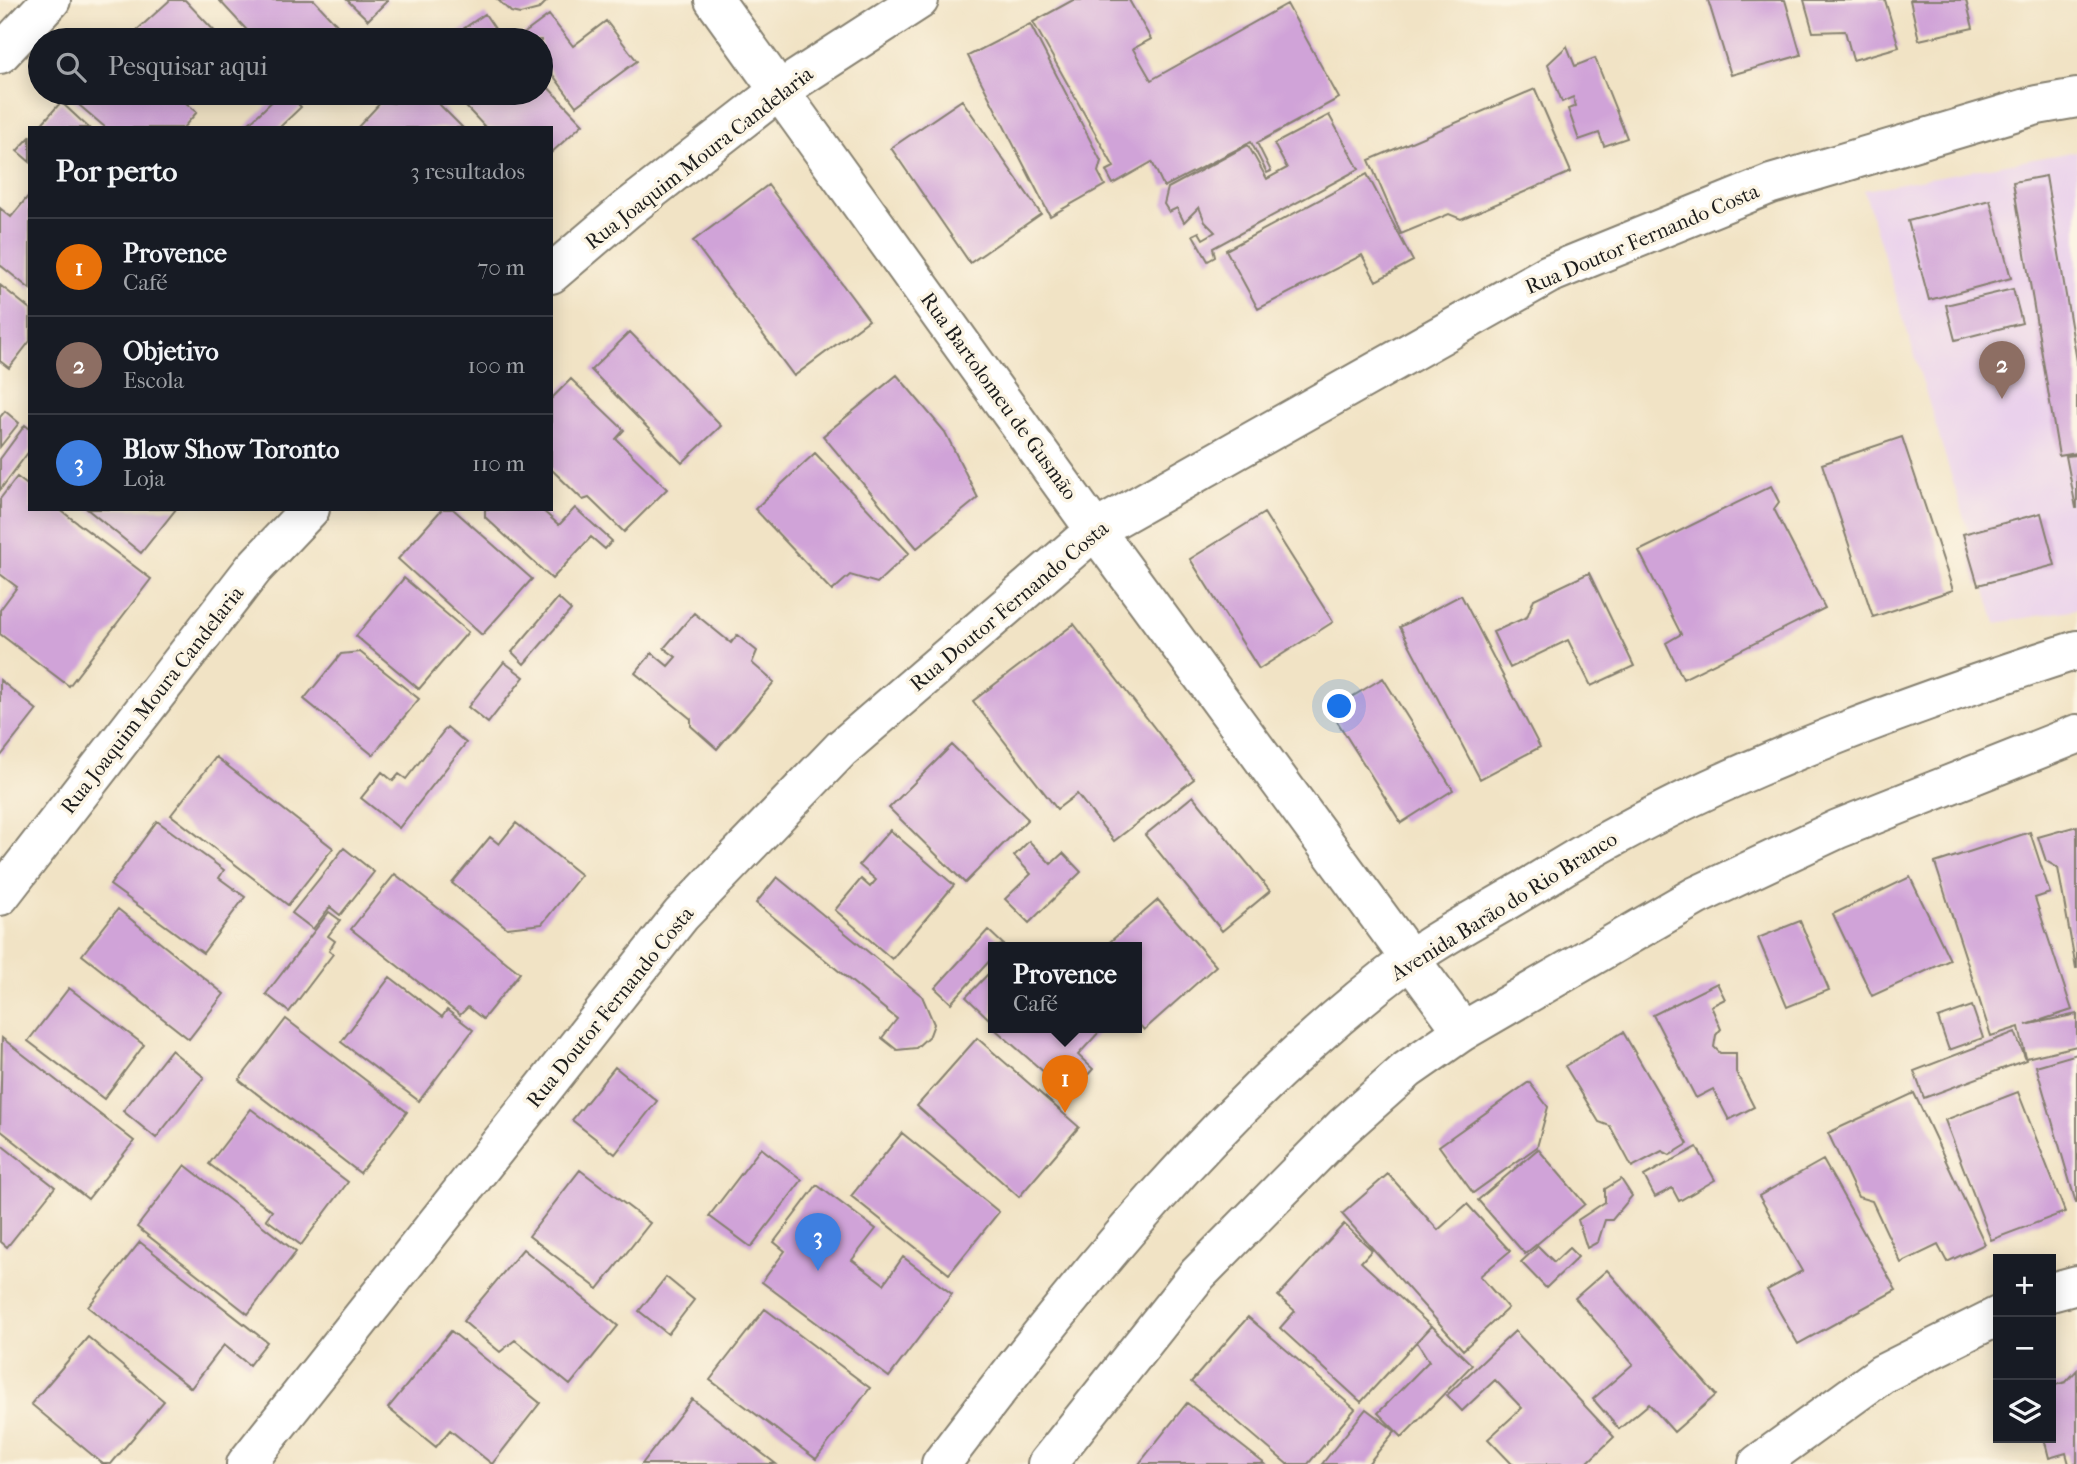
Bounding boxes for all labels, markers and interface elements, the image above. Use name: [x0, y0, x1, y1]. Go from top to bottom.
search box: [28, 28, 553, 105]
icon: search: [52, 48, 90, 86]
text: Pesquisar aqui: [108, 51, 268, 82]
street label: Rua Joaquim Moura Candelaria: [580, 61, 818, 254]
text: Por perto: [56, 154, 178, 189]
text: 3 resultados: [410, 158, 525, 185]
street label: Rua Doutor Fernando Costa: [1522, 179, 1763, 299]
text: Provence: [123, 238, 227, 269]
text: 1: [75, 254, 83, 281]
text: 70 m: [477, 254, 525, 281]
text: Café: [123, 269, 168, 296]
street label: Rua Bartolomeu de Gusmão: [916, 288, 1082, 504]
text: Objetivo: [123, 336, 219, 367]
pin: 2: [1979, 341, 2025, 399]
text: 2: [73, 352, 85, 379]
text: 100 m: [467, 352, 525, 379]
text: Escola: [123, 367, 184, 394]
text: Blow Show Toronto: [123, 434, 339, 465]
text: 3: [74, 450, 84, 477]
text: 110 m: [472, 450, 525, 477]
text: Loja: [123, 465, 165, 492]
street label: Rua Doutor Fernando Costa: [905, 516, 1113, 696]
street label: Rua Joaquim Moura Candelaria: [56, 581, 249, 819]
your location: [1322, 689, 1356, 723]
street label: Avenida Barão do Rio Branco: [1386, 826, 1621, 986]
street label: Rua Doutor Fernando Costa: [522, 901, 699, 1112]
popup: [988, 942, 1142, 1033]
text: Provence: [1013, 959, 1117, 990]
text: Café: [1013, 990, 1058, 1017]
pin: 1: [1042, 1055, 1088, 1113]
pin: 3: [795, 1213, 841, 1271]
map controls: [1993, 1254, 2056, 1443]
button: +: [1993, 1254, 2056, 1317]
button: −: [1993, 1317, 2056, 1380]
button: layers: [1993, 1380, 2056, 1443]

